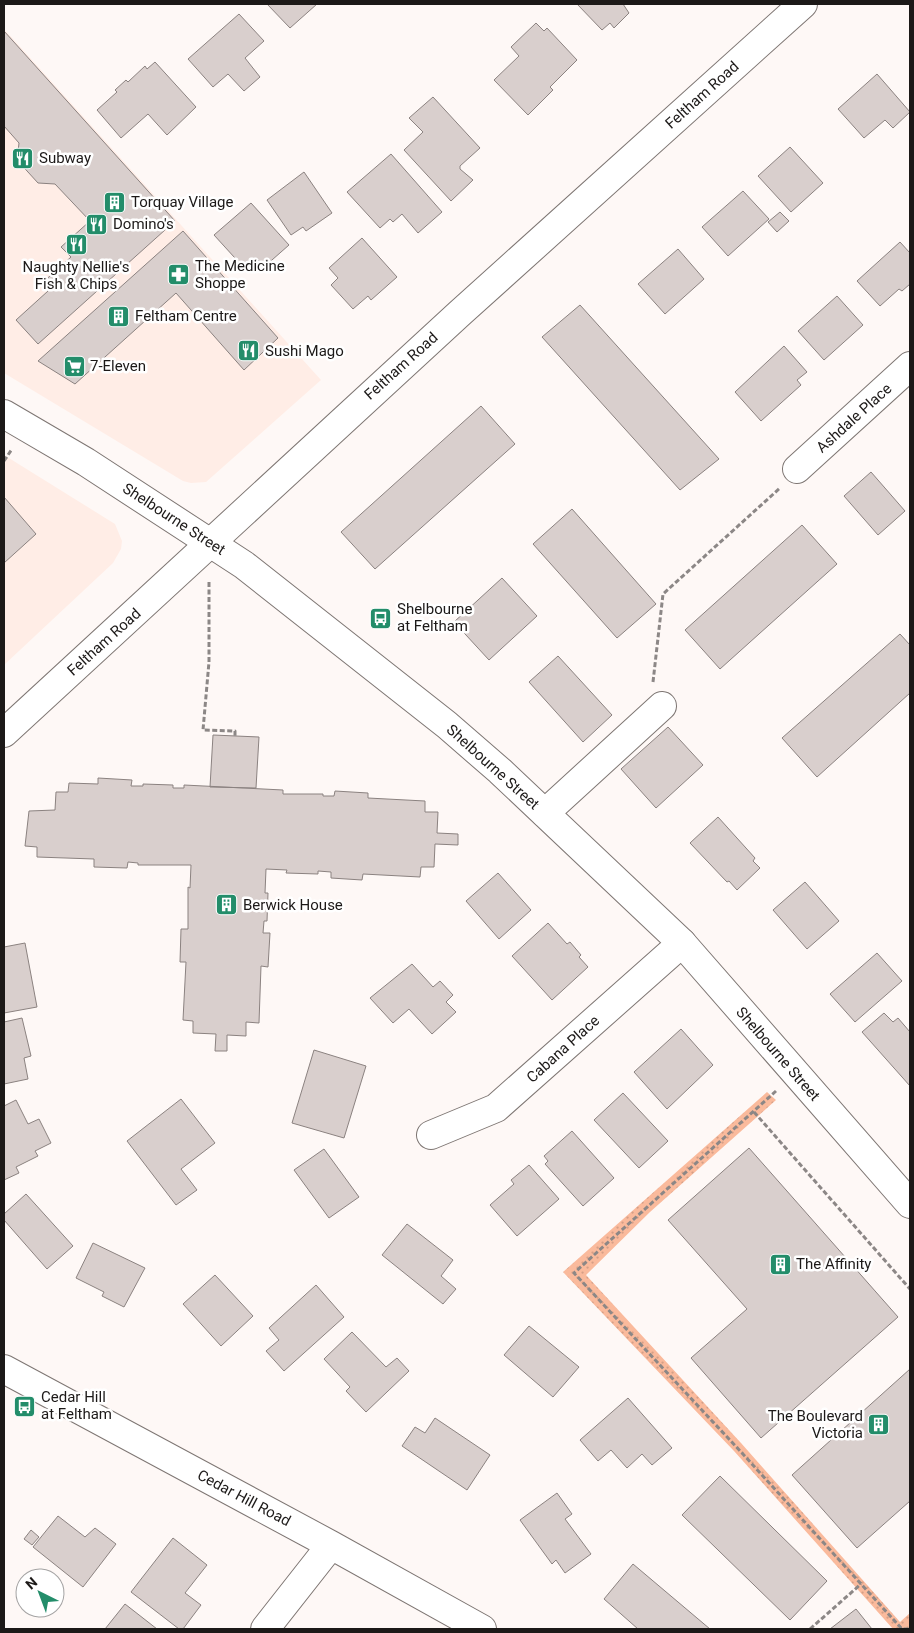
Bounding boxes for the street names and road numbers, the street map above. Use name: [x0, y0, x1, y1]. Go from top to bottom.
street label: Feltham Road: [662, 57, 742, 133]
street label: Feltham Road: [361, 328, 441, 404]
street label: Ashdale Place: [813, 380, 895, 456]
street label: Shelbourne Street: [119, 479, 229, 559]
street label: Feltham Road: [64, 604, 144, 680]
street label: Shelbourne Street: [443, 721, 543, 813]
street label: Shelbourne Street: [732, 1003, 824, 1105]
street label: Cabana Place: [523, 1012, 603, 1086]
street label: Cedar Hill Road: [194, 1466, 294, 1530]

